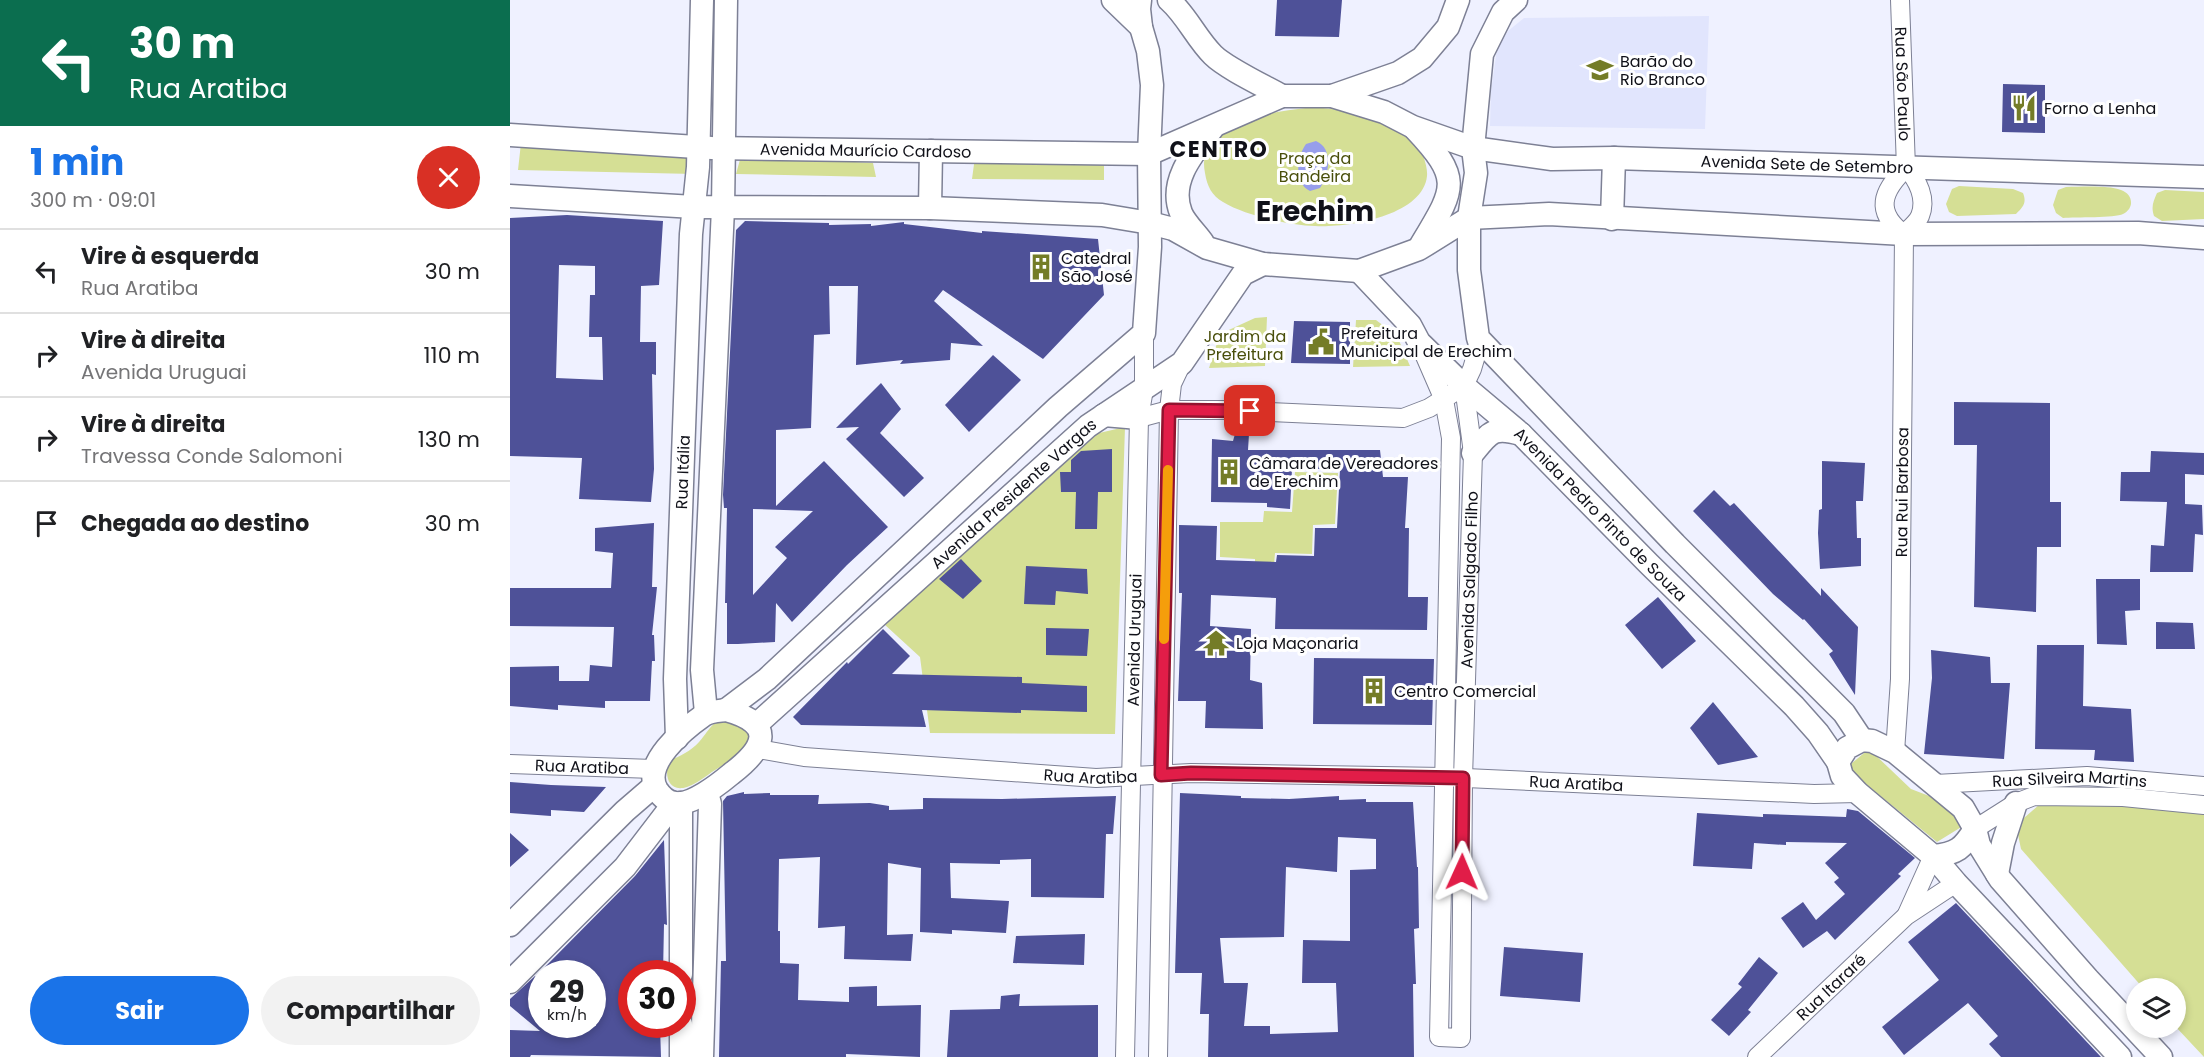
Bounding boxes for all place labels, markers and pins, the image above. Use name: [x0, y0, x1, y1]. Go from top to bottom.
place label: Barão do Rio Branco: [1620, 50, 1705, 91]
school or university icon: Barão do Rio Branco: [1585, 55, 1615, 85]
restaurant icon: Forno a Lenha: [2009, 93, 2039, 123]
place label: Forno a Lenha: [2044, 97, 2156, 120]
place label: Catedral São José: [1061, 247, 1133, 288]
building icon: Catedral São José: [1026, 252, 1056, 282]
place label: Prefeitura Municipal de Erechim: [1341, 322, 1512, 363]
public building icon: Prefeitura Municipal de Erechim: [1306, 327, 1336, 357]
pin: [1224, 385, 1275, 436]
place label: Câmara de Vereadores de Erechim: [1249, 452, 1438, 493]
building icon: Câmara de Vereadores de Erechim: [1214, 457, 1244, 487]
temple icon: Loja Maçonaria: [1201, 628, 1231, 658]
place label: Loja Maçonaria: [1236, 632, 1359, 655]
building icon: Centro Comercial: [1359, 676, 1389, 706]
place label: Centro Comercial: [1394, 680, 1536, 703]

